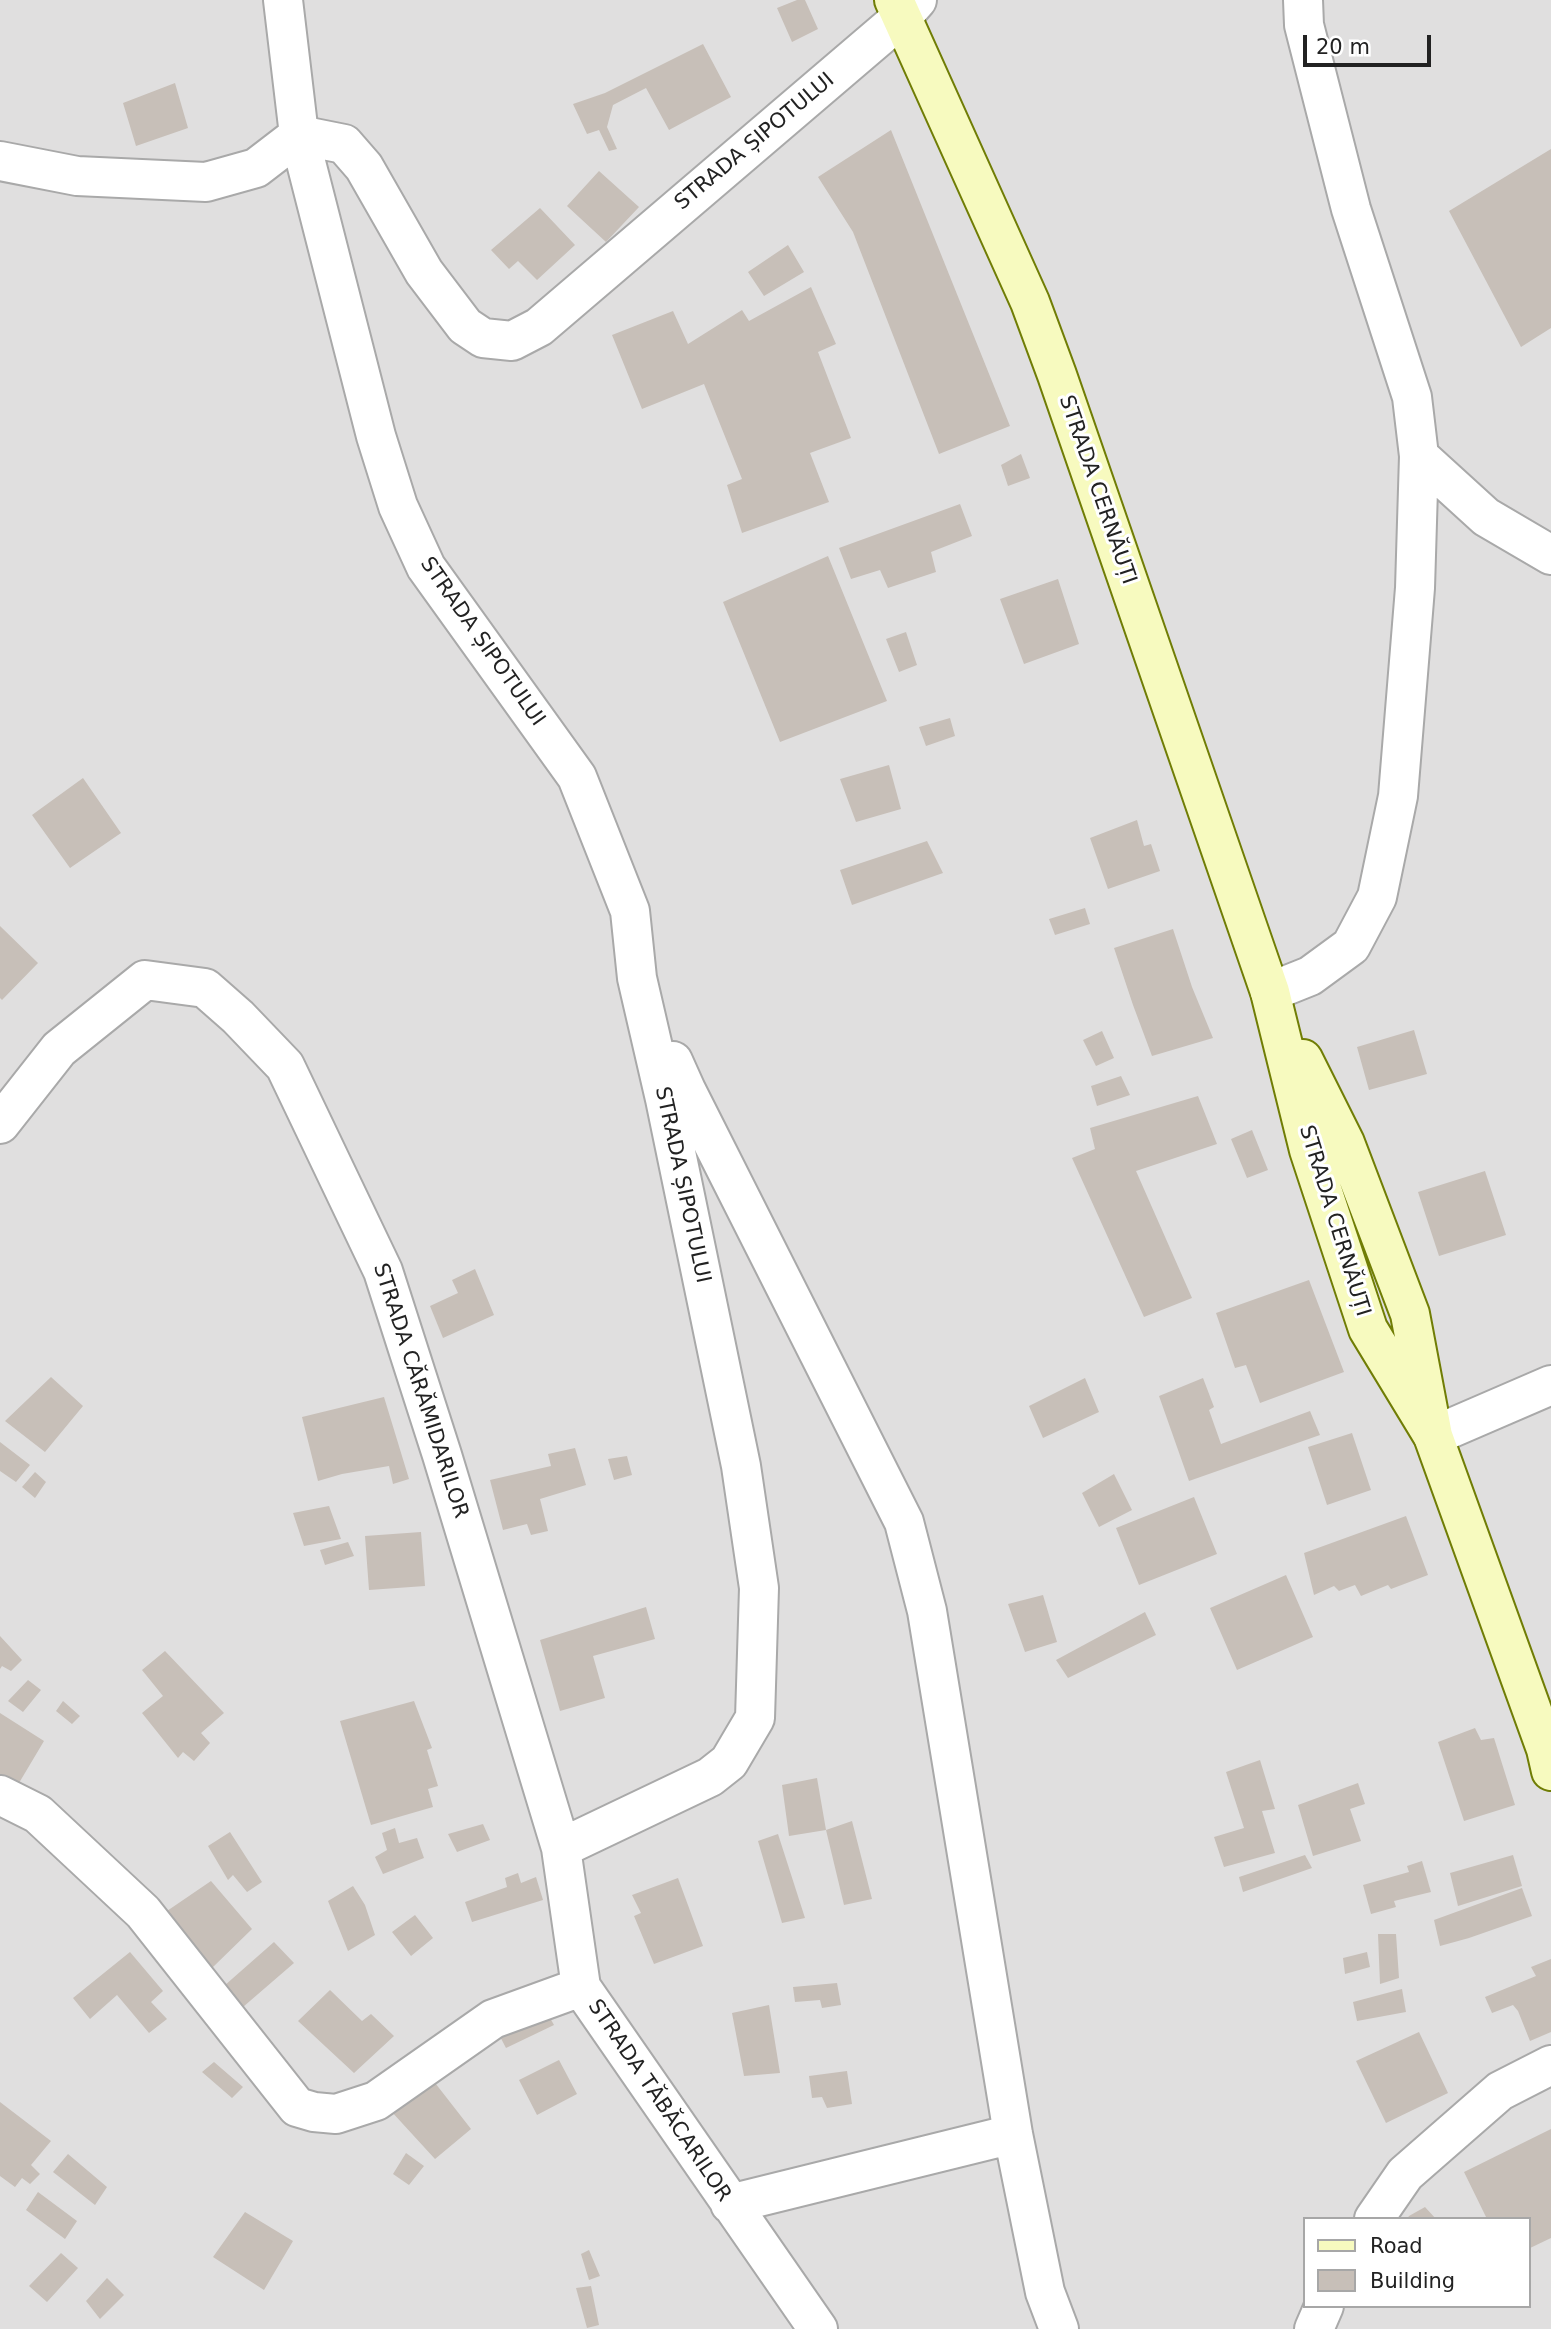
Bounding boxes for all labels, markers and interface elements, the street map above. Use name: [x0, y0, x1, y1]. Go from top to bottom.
scale bar: [1306, 21, 1434, 65]
text: 20 m: [1316, 35, 1370, 59]
street label: STRADA ȘIPOTULUI: [670, 68, 840, 216]
street label: STRADA CERNĂUȚI: [1053, 392, 1141, 588]
street label: STRADA ȘIPOTULUI: [414, 553, 550, 731]
street label: STRADA ȘIPOTULUI: [649, 1084, 715, 1286]
street label: STRADA CERNĂUȚI: [1293, 1123, 1375, 1319]
street label: STRADA CĂRĂMIDARILOR: [367, 1260, 473, 1522]
street label: STRADA TĂBĂCARILOR: [582, 1995, 736, 2207]
legend: [1302, 2217, 1530, 2308]
text: Road: [1370, 2234, 1423, 2258]
text: Building: [1370, 2269, 1455, 2293]

